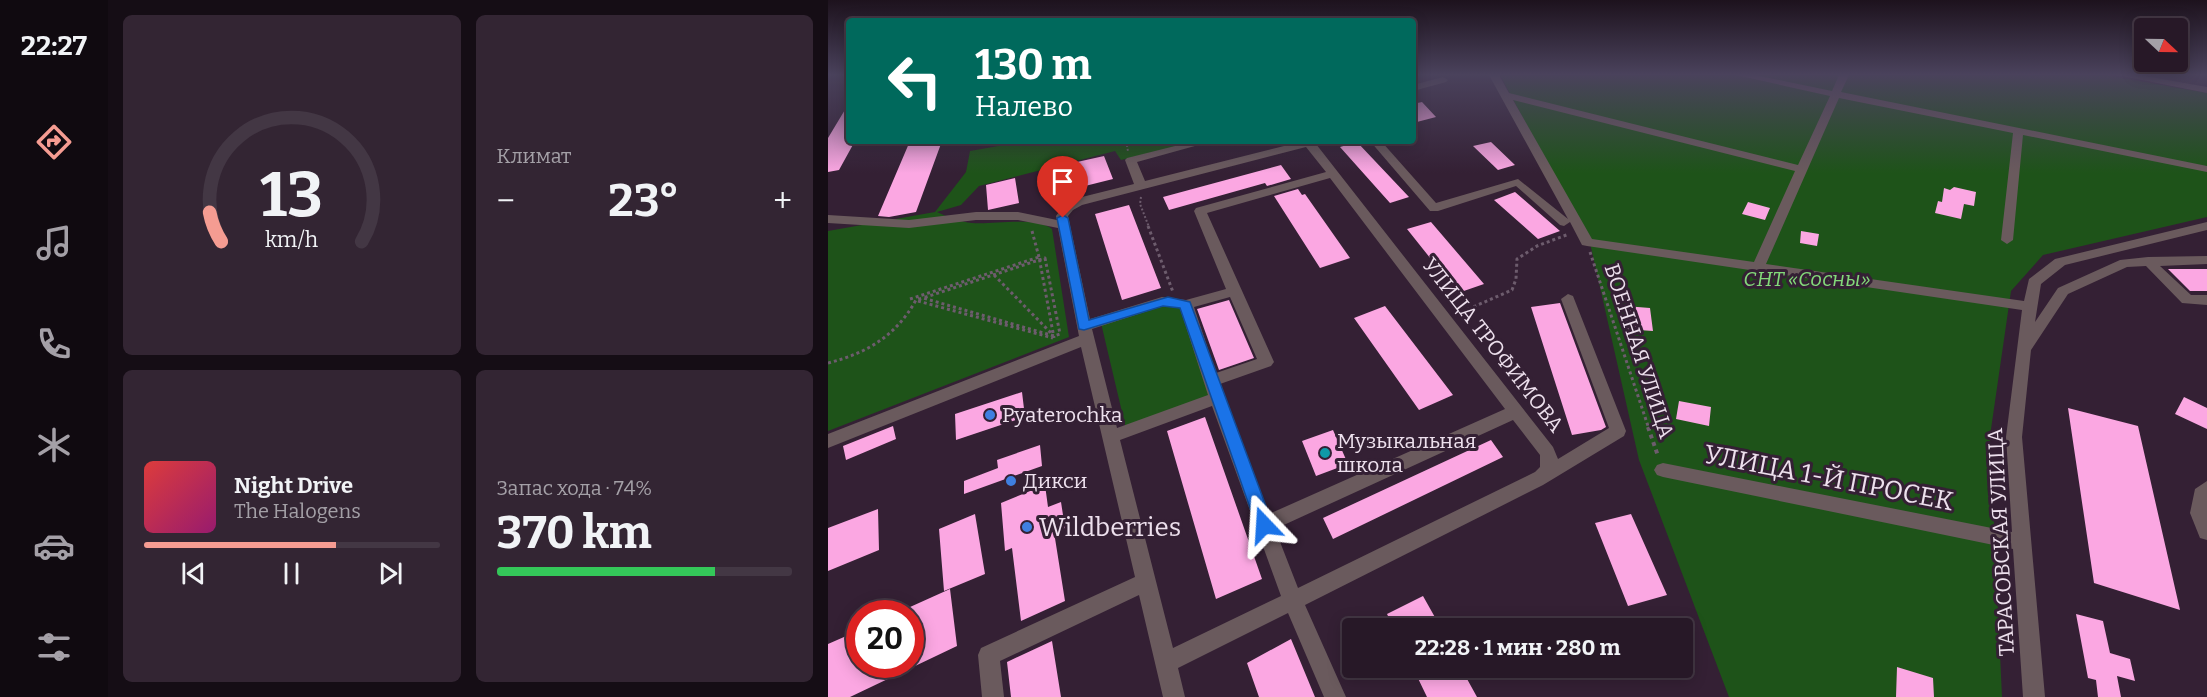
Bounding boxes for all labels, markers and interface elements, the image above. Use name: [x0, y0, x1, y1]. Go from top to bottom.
north arrow: [2134, 18, 2188, 72]
map controls: [2134, 18, 2188, 72]
text: 22:27: [21, 30, 87, 62]
text: 130 m: [975, 40, 1092, 90]
icon: left: [876, 42, 954, 120]
text: Налево: [975, 91, 1073, 123]
icon: directions: [33, 121, 75, 163]
text: Климат: [497, 144, 571, 168]
pin: [1037, 156, 1088, 218]
text: 13: [260, 158, 323, 233]
icon: arrive: [1046, 165, 1079, 198]
text: 23°: [608, 174, 679, 228]
text: −: [497, 181, 515, 221]
text: +: [773, 181, 792, 221]
icon: music: [33, 222, 75, 264]
text: km/h: [265, 227, 318, 253]
street label: УЛИЦА ТРОФИМОВА: [1417, 253, 1569, 438]
street label: ВОЕННАЯ УЛИЦА: [1598, 260, 1680, 442]
park label: СНТ «Сосны»: [1743, 266, 1871, 292]
icon: phone: [33, 323, 75, 365]
place label: Pyaterochka: [1002, 402, 1123, 428]
marker: Pyaterochka: [983, 408, 997, 422]
icon: climate: [33, 424, 75, 466]
street label: ТАРАСОВСКАЯ УЛИЦА: [1982, 427, 2020, 657]
place label: Музыкальная школа: [1337, 428, 1476, 478]
street label: УЛИЦА 1-Й ПРОСЕК: [1702, 439, 1957, 517]
marker: Музыкальная школа: [1318, 446, 1332, 460]
place label: Дикси: [1023, 468, 1087, 494]
text: Night Drive: [234, 472, 353, 499]
marker: Дикси: [1004, 474, 1018, 488]
text: Запас хода · 74%: [497, 476, 652, 500]
position arrow: [1232, 493, 1296, 557]
text: The Halogens: [234, 499, 361, 523]
text: 370 km: [497, 506, 652, 560]
place label: Wildberries: [1039, 512, 1181, 543]
marker: Wildberries: [1020, 520, 1034, 534]
icon: car: [33, 525, 75, 567]
icon: previous: [177, 557, 210, 590]
icon: pause: [275, 557, 308, 590]
icon: next: [374, 557, 407, 590]
speed limit sign: 20: [846, 600, 924, 678]
icon: filters: [33, 626, 75, 668]
text: 22:28 · 1 мин · 280 m: [1415, 634, 1620, 661]

